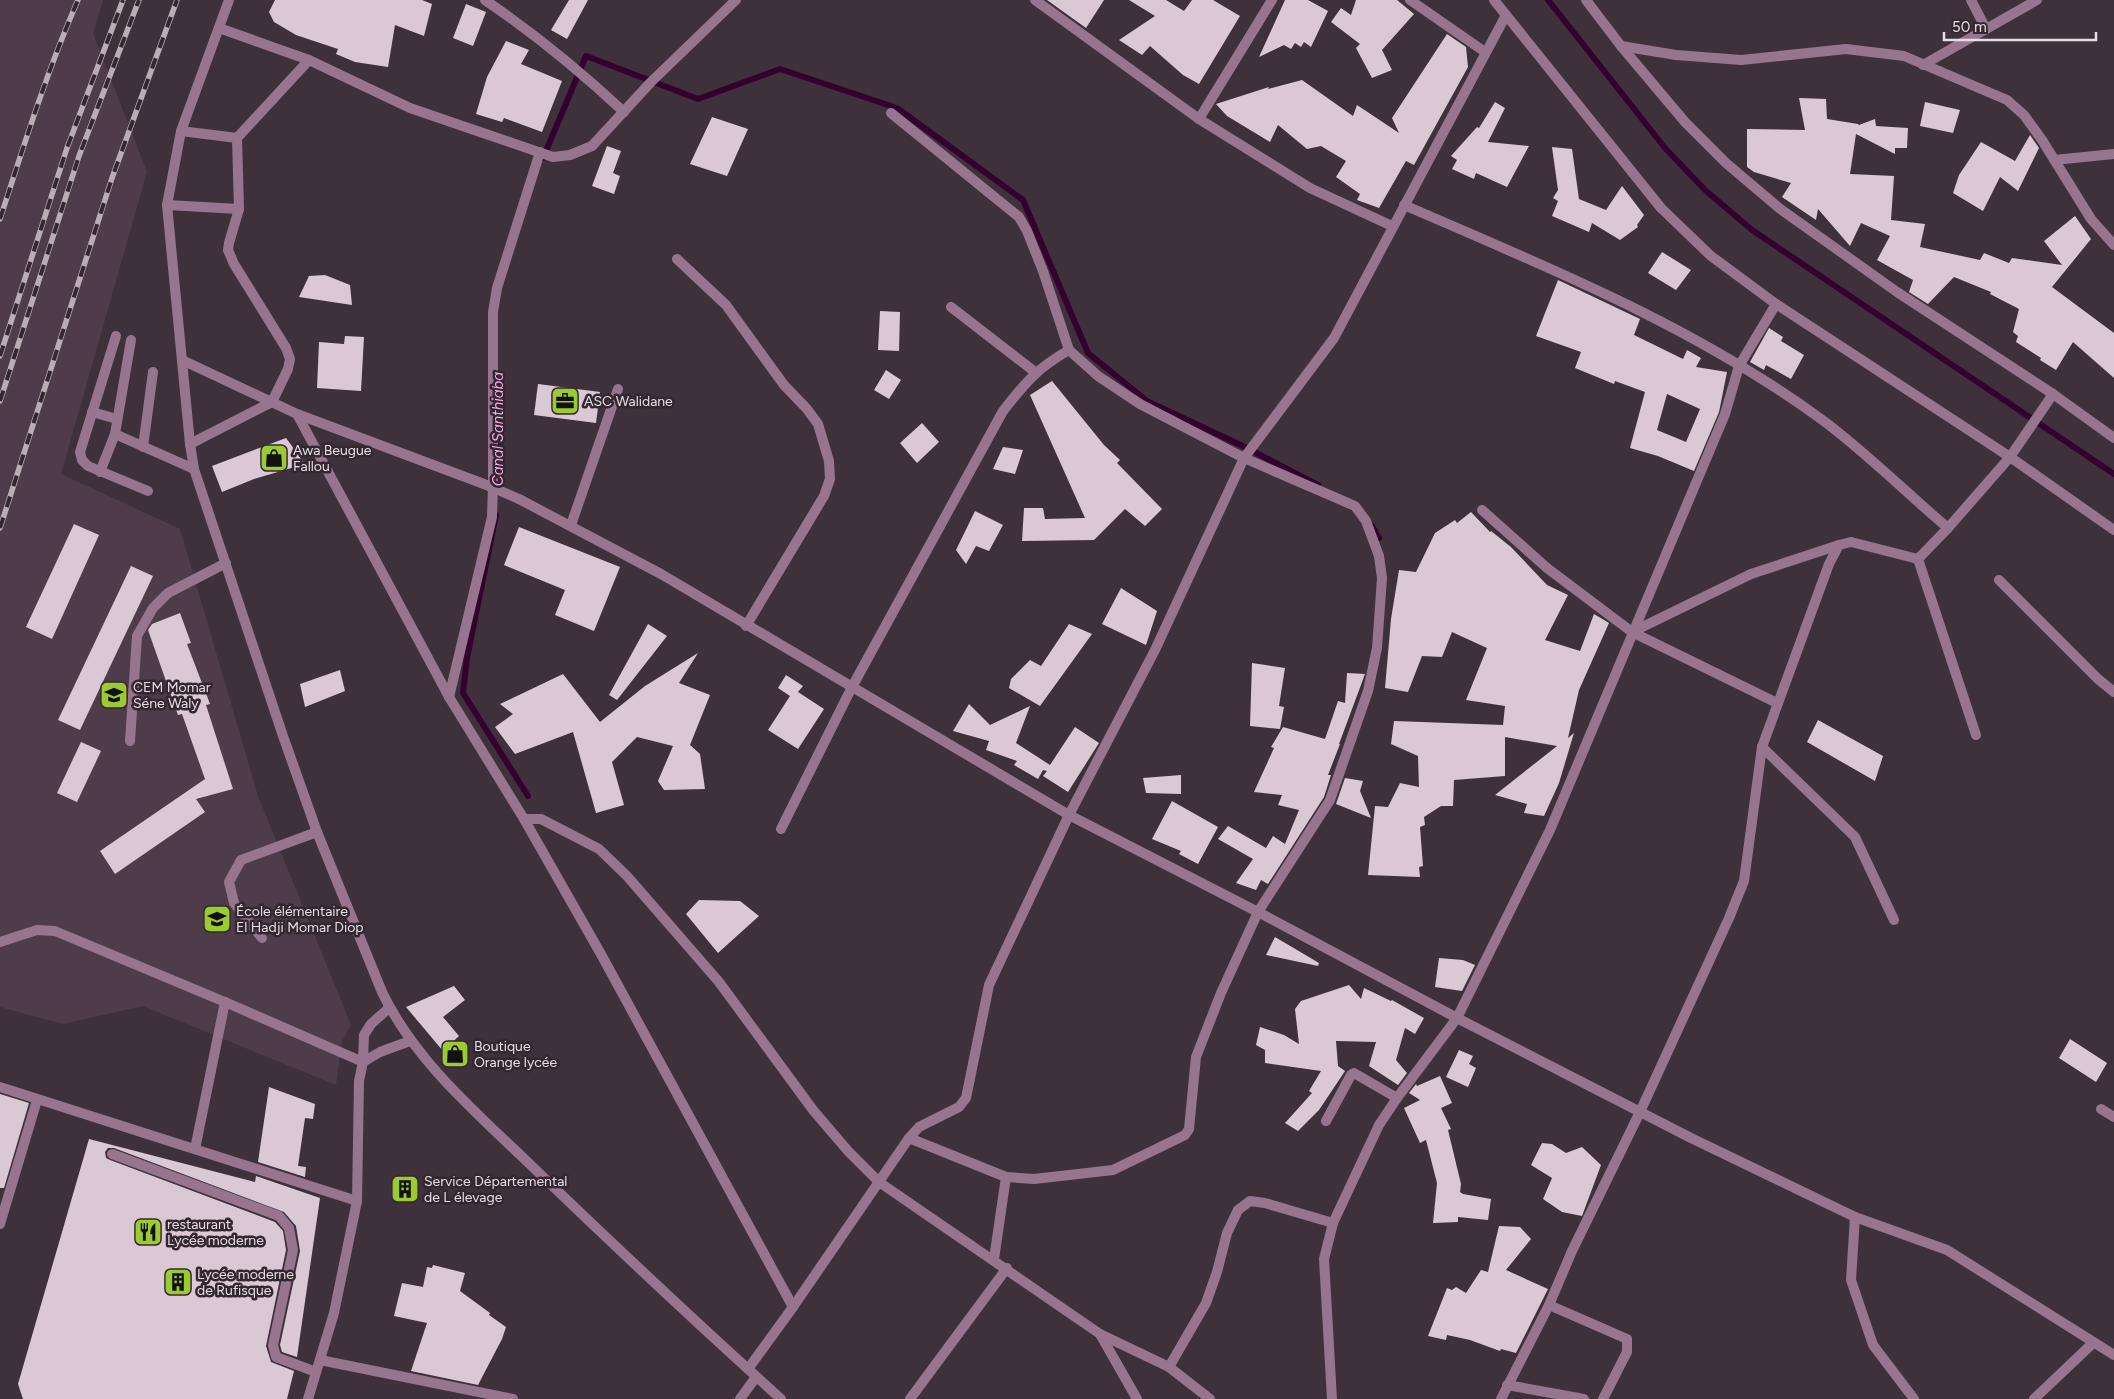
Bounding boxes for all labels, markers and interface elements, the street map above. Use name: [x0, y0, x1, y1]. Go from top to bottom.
scale bar: [1944, 10, 2096, 42]
text: 50 m: [1952, 18, 1987, 36]
water label: Canal Santhiaba: [489, 372, 507, 486]
office icon: ASC Walidane: [550, 386, 580, 416]
place label: ASC Walidane: [584, 393, 673, 410]
place label: Awa Beugue Fallou: [293, 442, 372, 475]
shop icon: Awa Beugue Fallou: [259, 443, 289, 473]
place label: CEM Momar Séne Waly: [133, 679, 211, 712]
school or university icon: CEM Momar Séne Waly: [99, 680, 129, 710]
place label: École élémentaire El Hadji Momar Diop: [236, 903, 364, 936]
school or university icon: École élémentaire El Hadji Momar Diop: [202, 904, 232, 934]
place label: Boutique Orange lycée: [474, 1038, 557, 1071]
shop icon: Boutique Orange lycée: [440, 1039, 470, 1069]
place label: Service Départemental de L élevage: [424, 1173, 567, 1206]
building icon: Service Départemental de L élevage: [390, 1174, 420, 1204]
place label: restaurant Lycée moderne: [167, 1216, 264, 1249]
restaurant icon: restaurant Lycée moderne: [133, 1217, 163, 1247]
place label: Lycée moderne de Rufisque: [197, 1266, 294, 1299]
building icon: Lycée moderne de Rufisque: [163, 1267, 193, 1297]

